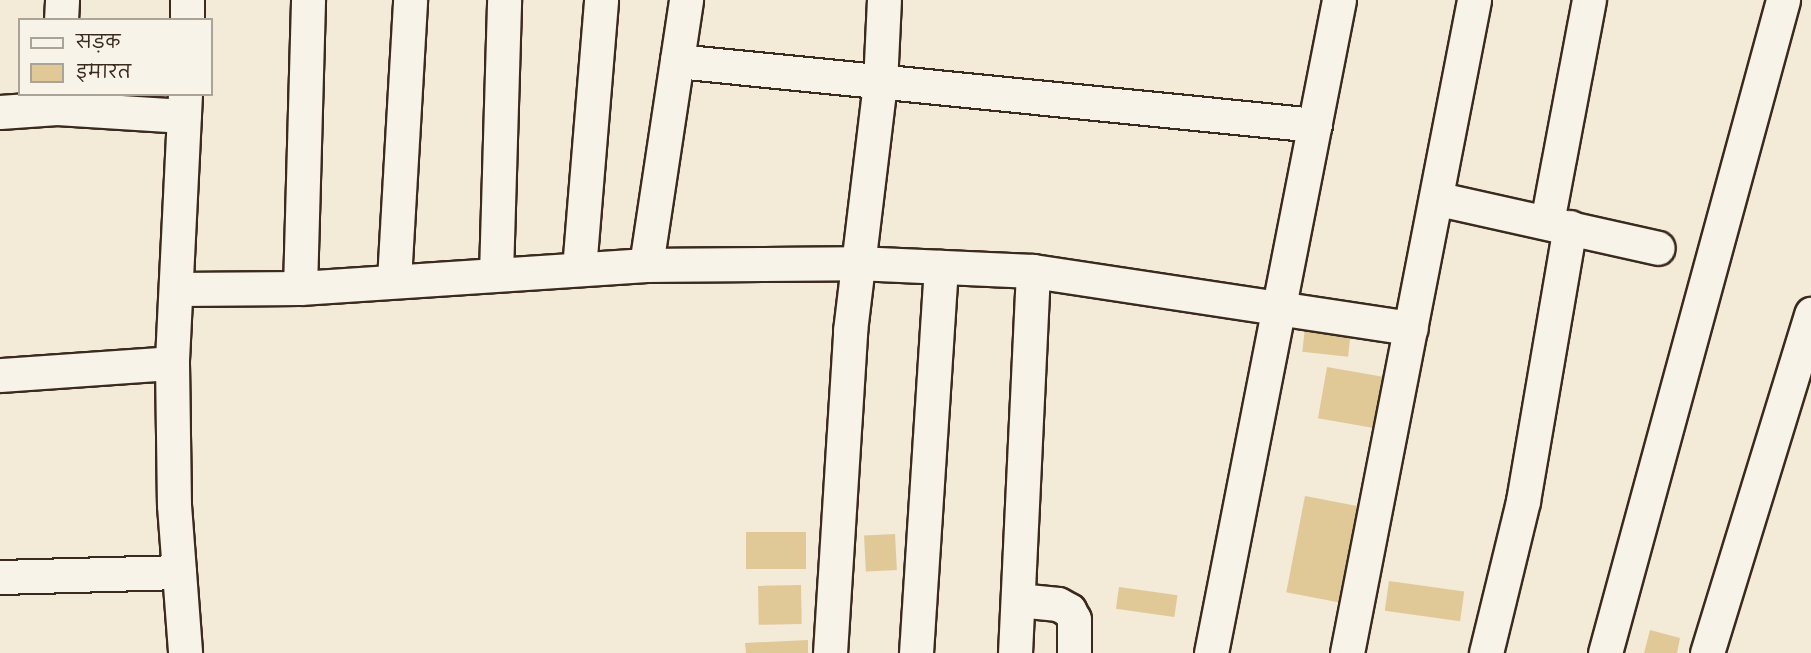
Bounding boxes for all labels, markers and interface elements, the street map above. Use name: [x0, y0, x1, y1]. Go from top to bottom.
legend: [18, 18, 213, 96]
text: सड़क: [76, 34, 120, 55]
text: इमारत: [76, 64, 131, 85]

